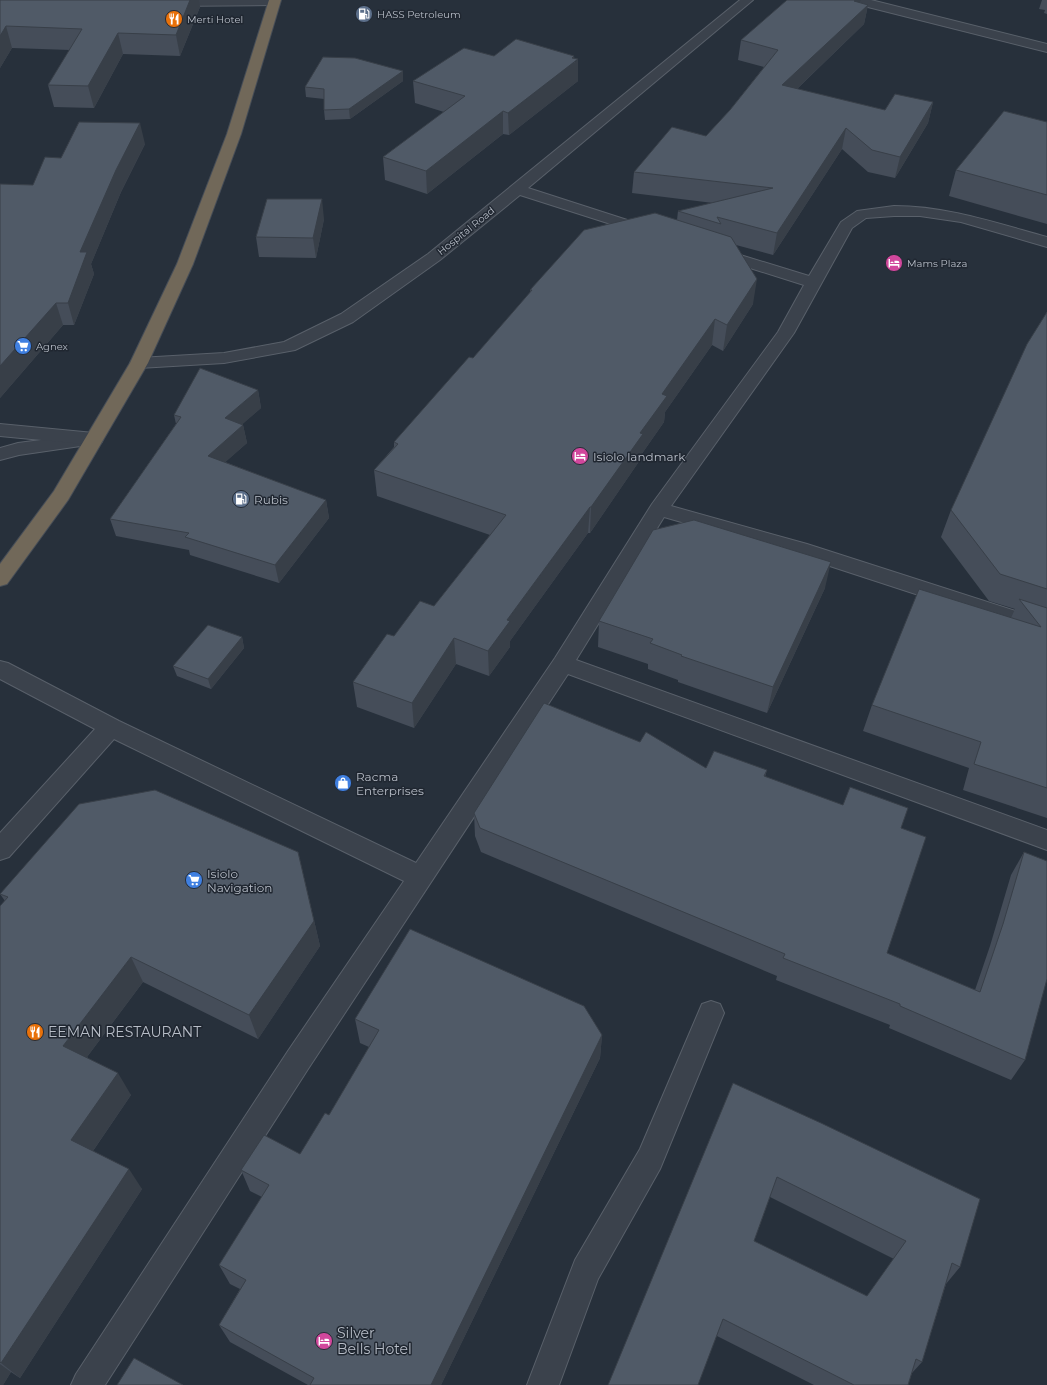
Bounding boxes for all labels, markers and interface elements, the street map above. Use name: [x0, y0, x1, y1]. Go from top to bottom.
fuel station icon: HASS Petroleum: [354, 4, 374, 24]
place label: HASS Petroleum: [377, 8, 461, 21]
restaurant icon: Merti Hotel: [164, 9, 184, 29]
place label: Merti Hotel: [187, 13, 243, 26]
street label: Hospital Road: [435, 204, 497, 258]
hotel icon: Mams Plaza: [884, 253, 904, 273]
place label: Mams Plaza: [907, 257, 967, 270]
supermarket icon: Agnex: [13, 336, 33, 356]
place label: Agnex: [36, 340, 69, 353]
hotel icon: Isiolo landmark: [570, 446, 590, 466]
place label: Isiolo landmark: [593, 449, 686, 464]
fuel station icon: Rubis: [231, 489, 251, 509]
place label: Rubis: [254, 492, 288, 507]
place label: Racma Enterprises: [356, 769, 424, 798]
shop icon: Racma Enterprises: [333, 773, 353, 793]
place label: Isiolo Navigation: [207, 866, 273, 895]
supermarket icon: Isiolo Navigation: [184, 870, 204, 890]
restaurant icon: EEMAN RESTAURANT: [25, 1022, 45, 1042]
place label: EEMAN RESTAURANT: [48, 1023, 201, 1041]
place label: Silver Bells Hotel: [337, 1324, 412, 1358]
hotel icon: Silver Bells Hotel: [314, 1331, 334, 1351]

